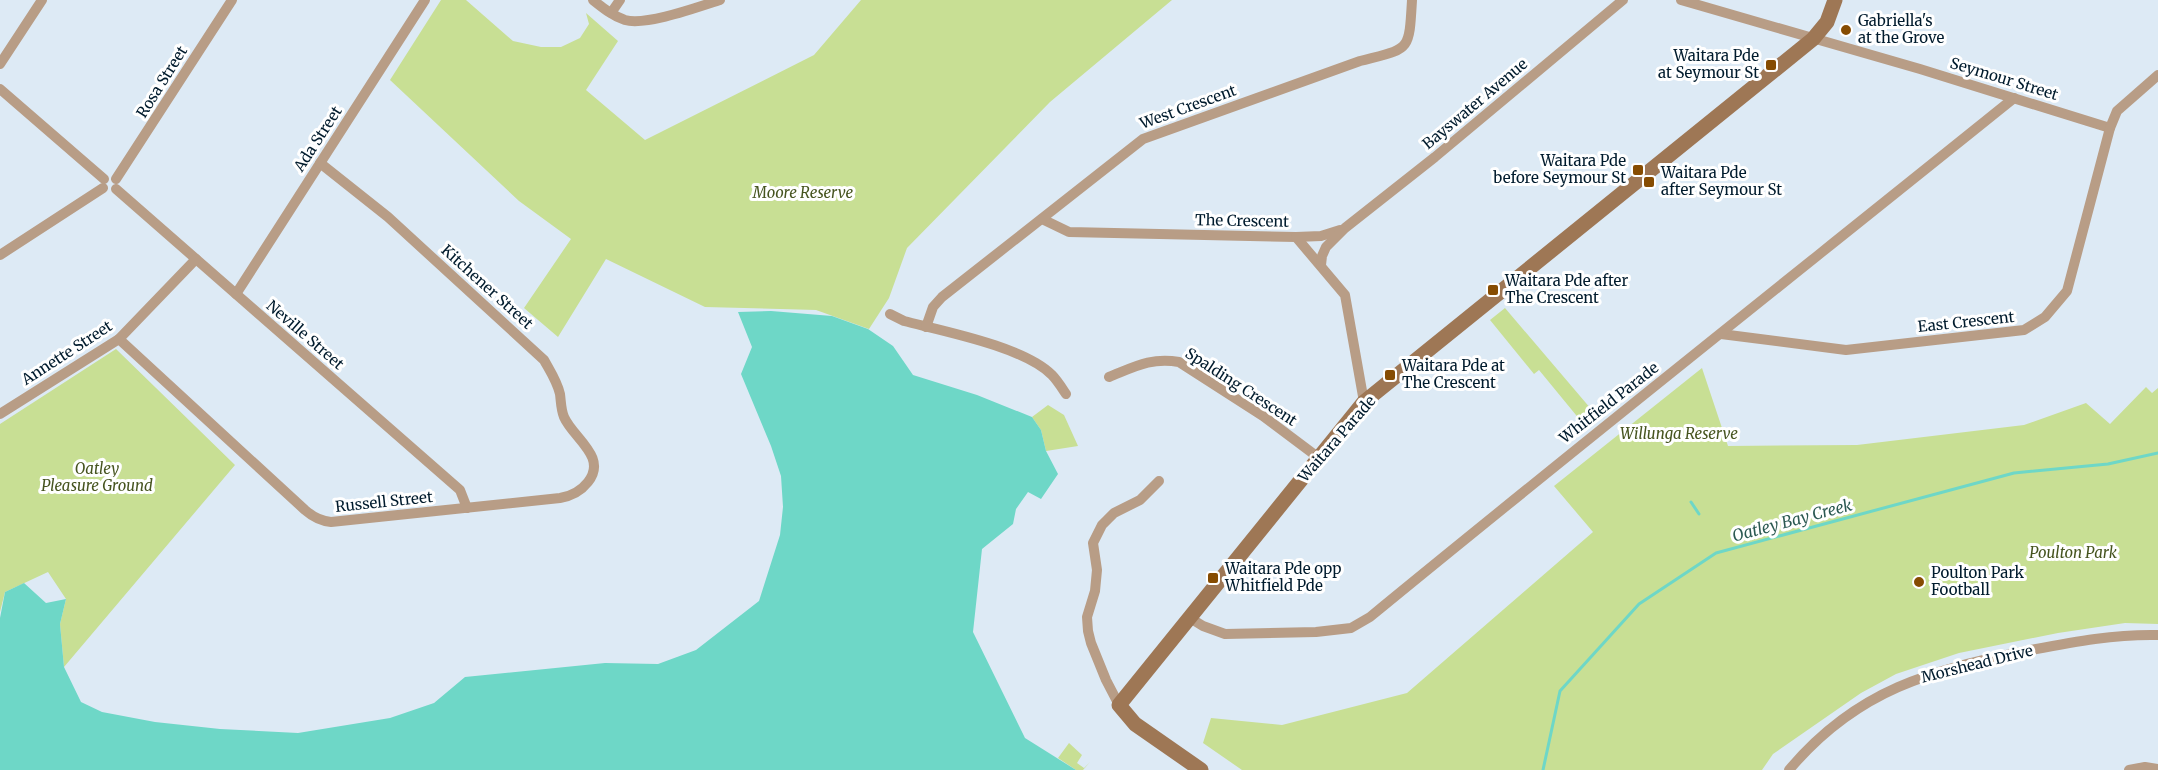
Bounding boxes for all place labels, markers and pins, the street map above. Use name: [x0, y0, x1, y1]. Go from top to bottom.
place label: Gabriella's at the Grove: [1858, 11, 1944, 47]
marker: Gabriella's at the Grove: [1839, 23, 1853, 37]
place label: Waitara Pde at Seymour St: [1658, 46, 1759, 82]
marker: Waitara Pde at Seymour St: [1764, 58, 1778, 72]
place label: Waitara Pde before Seymour St: [1492, 151, 1626, 187]
marker: Waitara Pde before Seymour St: [1631, 163, 1645, 177]
place label: Waitara Pde after Seymour St: [1660, 163, 1782, 199]
marker: Waitara Pde after Seymour St: [1642, 175, 1656, 189]
place label: Waitara Pde after The Crescent: [1504, 271, 1628, 307]
marker: Waitara Pde after The Crescent: [1486, 283, 1500, 297]
place label: Waitara Pde at The Crescent: [1401, 356, 1505, 392]
marker: Waitara Pde at The Crescent: [1383, 368, 1397, 382]
place label: Waitara Pde opp Whitfield Pde: [1224, 559, 1341, 595]
place label: Poulton Park Football: [1931, 563, 2025, 599]
marker: Waitara Pde opp Whitfield Pde: [1206, 571, 1220, 585]
marker: Poulton Park Football: [1912, 575, 1926, 589]

